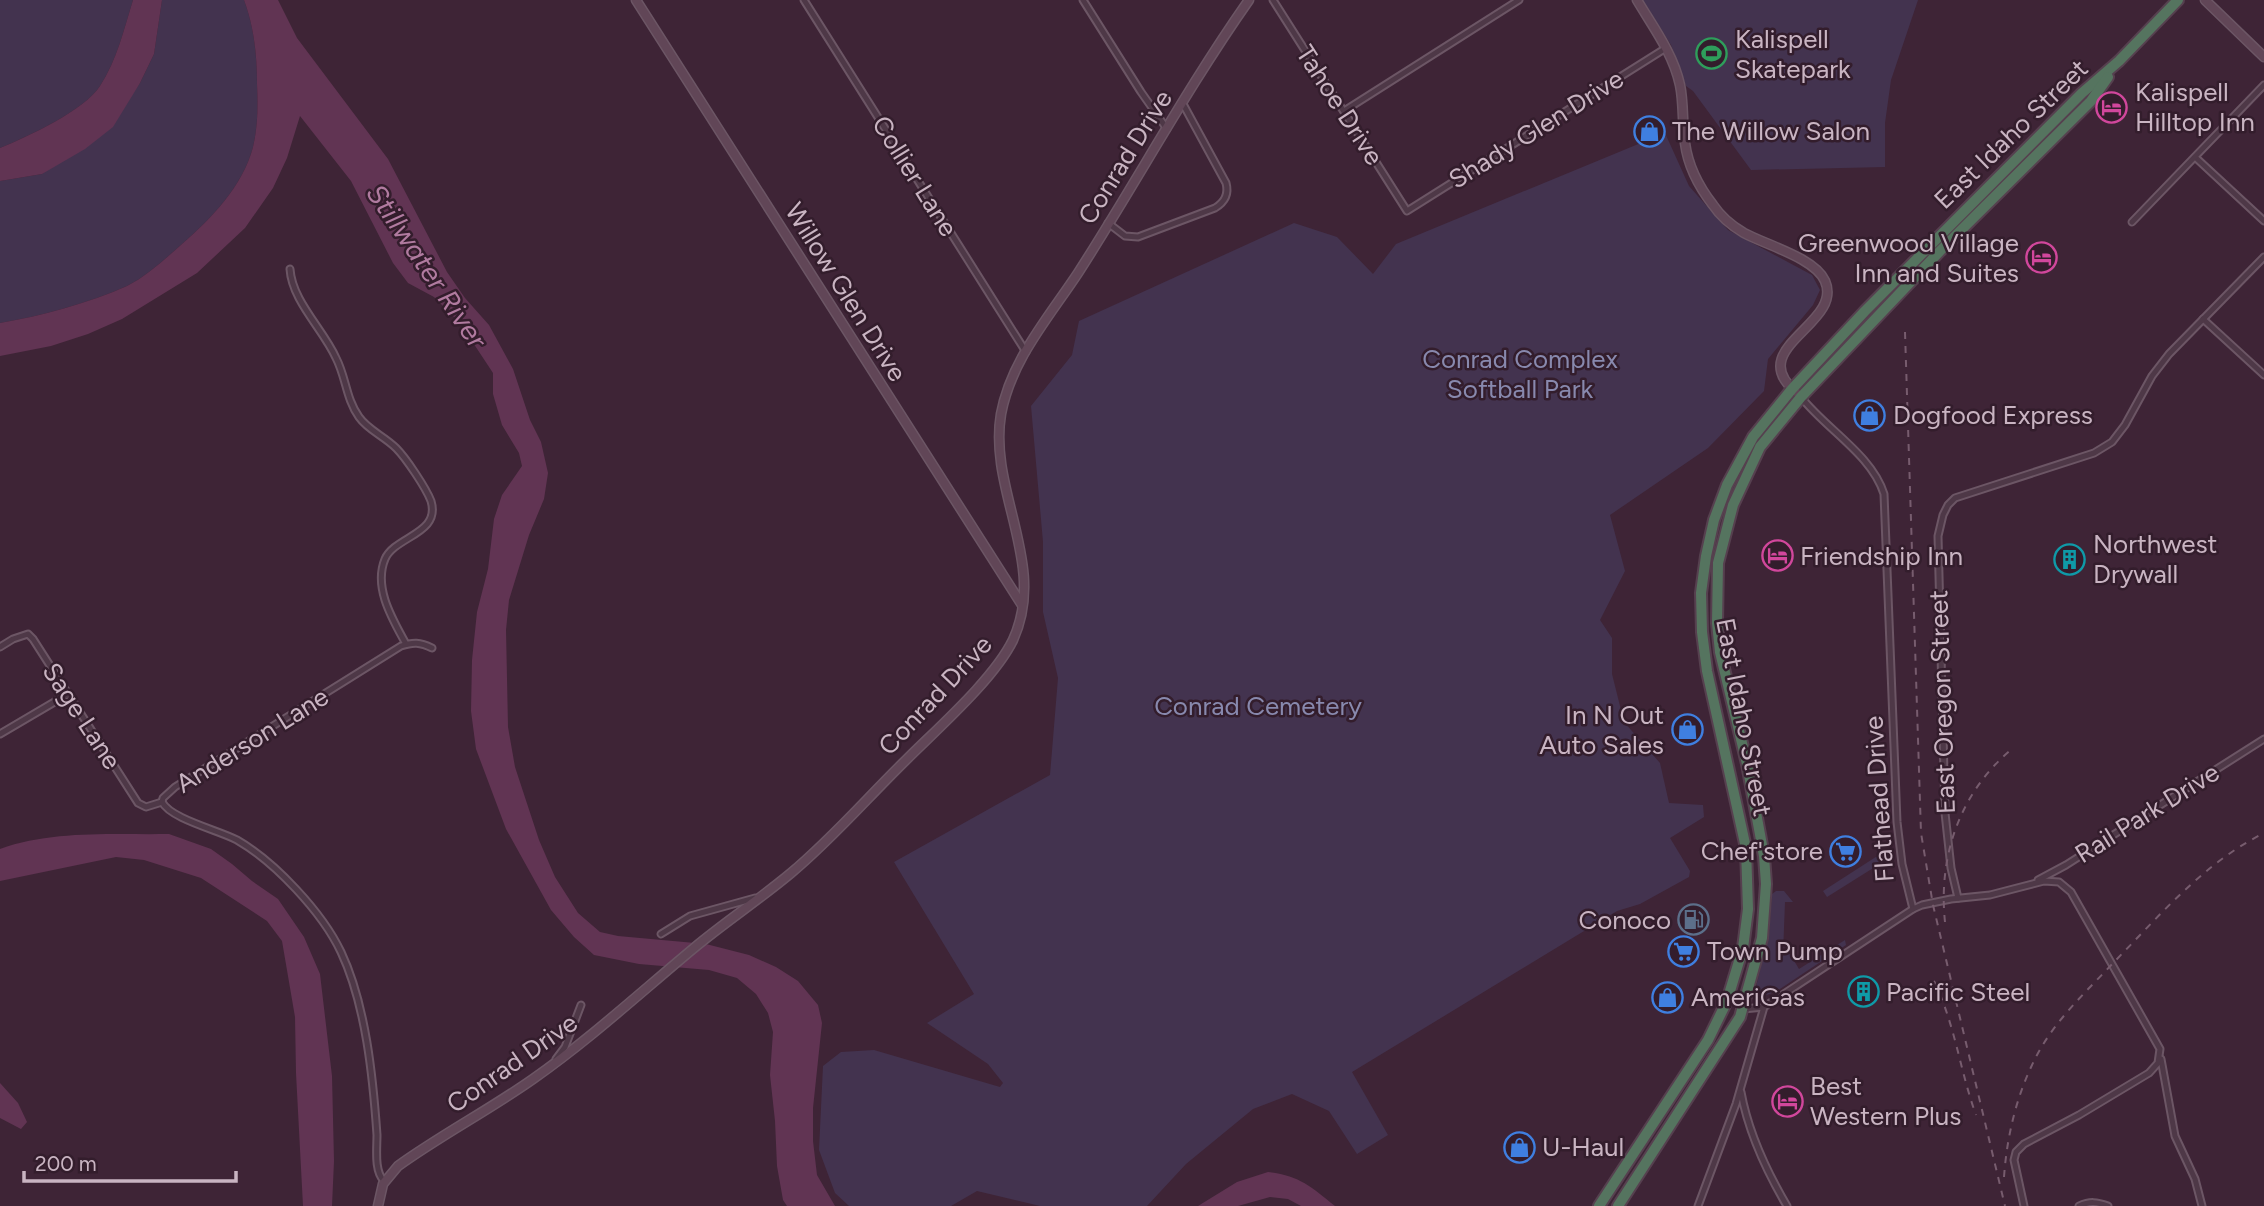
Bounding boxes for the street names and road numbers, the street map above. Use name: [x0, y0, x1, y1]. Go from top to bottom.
street label: Tahoe Drive: [1289, 39, 1391, 171]
street label: East Idaho Street: [1927, 52, 2095, 215]
street label: Shady Glen Drive: [1443, 62, 1629, 196]
street label: Conrad Drive: [1071, 84, 1179, 230]
street label: Collier Lane: [865, 110, 965, 242]
street label: Willow Glen Drive: [778, 197, 914, 387]
street label: East Oregon Street: [1922, 589, 1962, 815]
street label: East Idaho Street: [1709, 615, 1779, 819]
street label: Conrad Drive: [871, 628, 999, 762]
street label: Sage Lane: [36, 657, 128, 775]
street label: Anderson Lane: [170, 680, 334, 800]
street label: Flathead Drive: [1857, 715, 1901, 883]
street label: Rail Park Drive: [2069, 756, 2225, 870]
street label: Conrad Drive: [440, 1006, 584, 1120]

